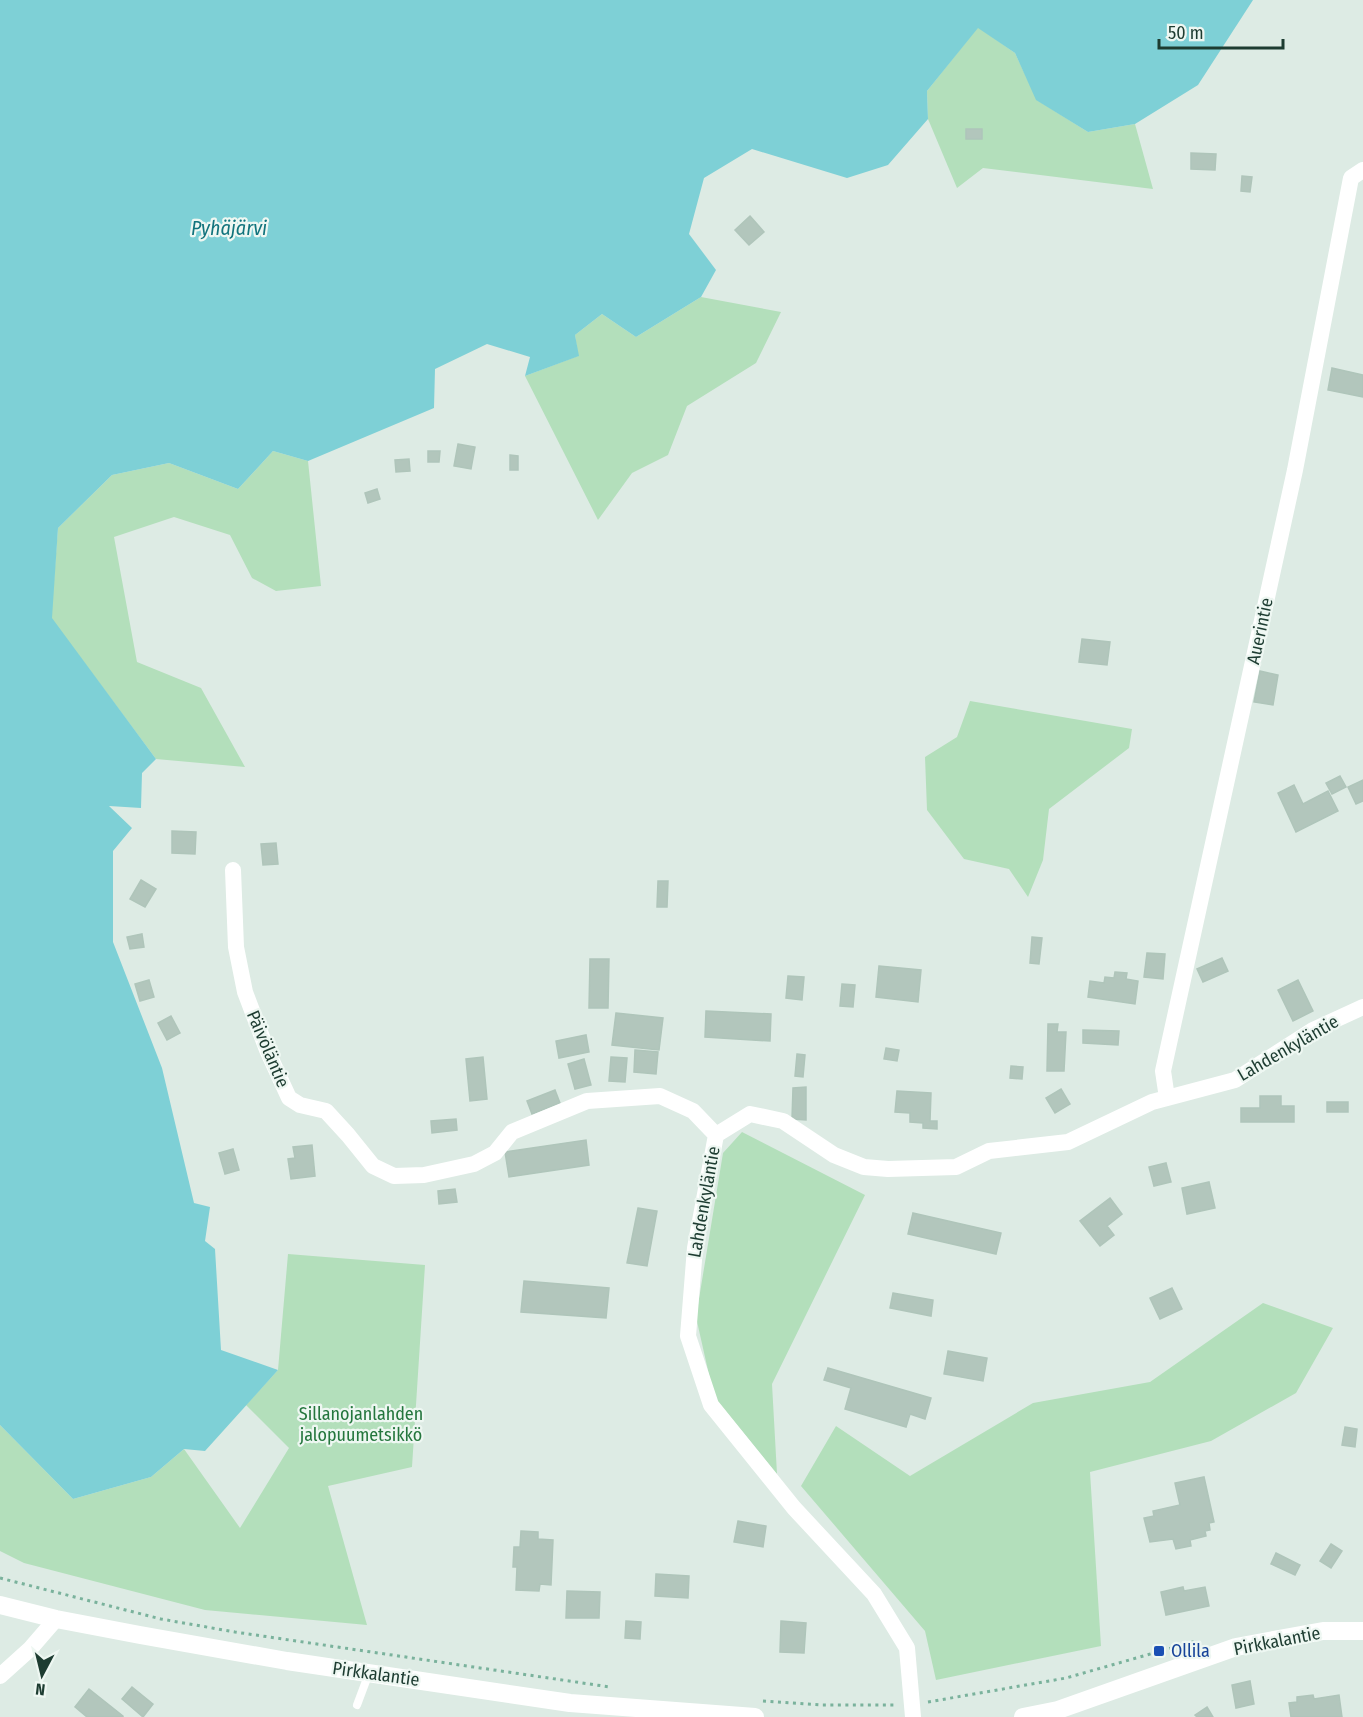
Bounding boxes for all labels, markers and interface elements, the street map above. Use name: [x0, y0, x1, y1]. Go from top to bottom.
scale bar: [1159, 12, 1284, 50]
text: 50 m: [1168, 22, 1204, 44]
water label: Pyhäjärvi: [191, 216, 267, 240]
street label: Auerintie: [1242, 596, 1278, 666]
street label: Päivöläntie: [242, 1007, 294, 1091]
street label: Lahdenkyläntie: [1234, 1010, 1342, 1086]
street label: Lahdenkyläntie: [683, 1144, 725, 1259]
park label: Sillanojanlahden jalopuumetsikkö: [299, 1403, 423, 1446]
street label: Pirkkalantie: [1232, 1622, 1322, 1660]
place label: Ollila: [1171, 1640, 1210, 1662]
marker: Ollila: [1152, 1644, 1166, 1658]
north arrow: [12, 1645, 72, 1705]
street label: Pirkkalantie: [331, 1657, 421, 1691]
text: N: [34, 1679, 46, 1699]

